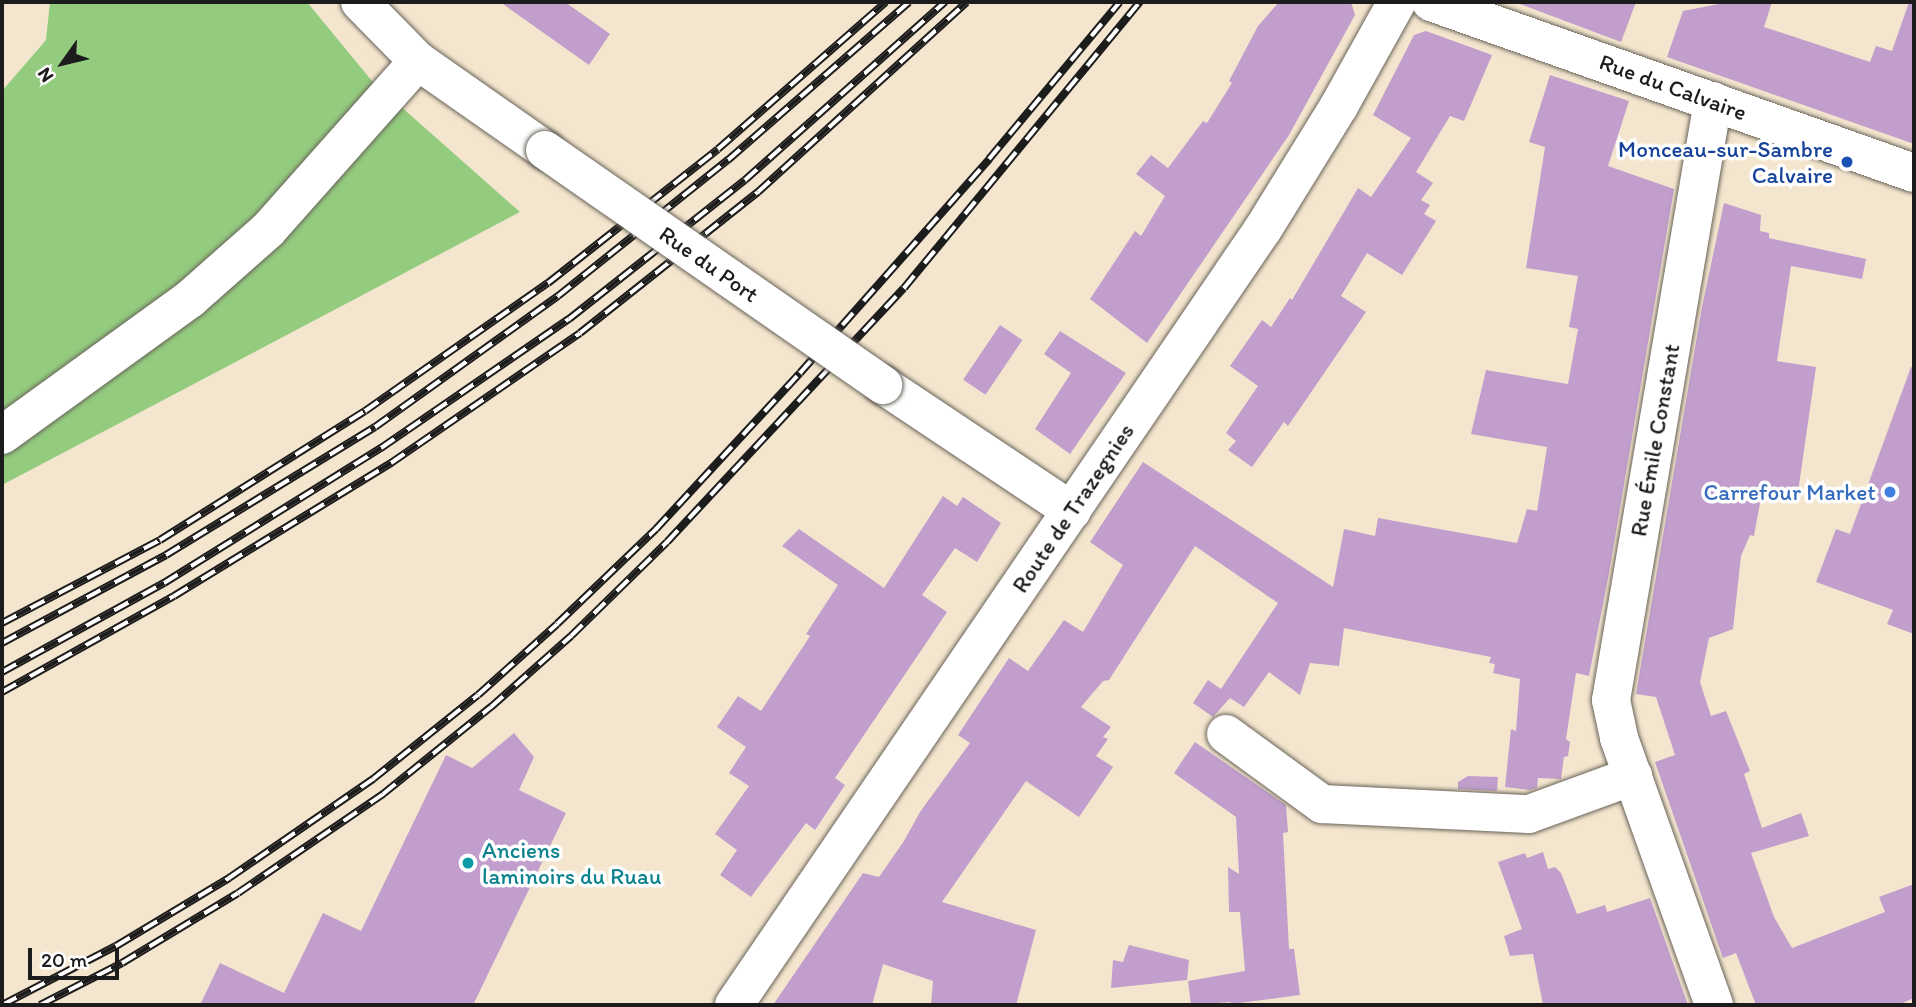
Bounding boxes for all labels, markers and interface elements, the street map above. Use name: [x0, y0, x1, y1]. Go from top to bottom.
north arrow: [28, 28, 98, 98]
street label: Rue du Calvaire: [1596, 48, 1750, 126]
text: N: [32, 63, 58, 87]
place label: Monceau-sur-Sambre Calvaire: [1618, 135, 1833, 189]
marker: Monceau-sur-Sambre Calvaire: [1839, 154, 1855, 170]
street label: Rue du Port: [654, 220, 764, 308]
street label: Rue Émile Constant: [1625, 342, 1685, 538]
street label: Route de Trazegnies: [1006, 418, 1140, 598]
place label: Carrefour Market: [1703, 478, 1876, 506]
marker: Carrefour Market: [1882, 484, 1898, 500]
place label: Anciens laminoirs du Ruau: [482, 836, 661, 890]
marker: Anciens laminoirs du Ruau: [460, 855, 476, 871]
scale bar: [32, 934, 122, 978]
text: 20 m: [41, 947, 87, 972]

